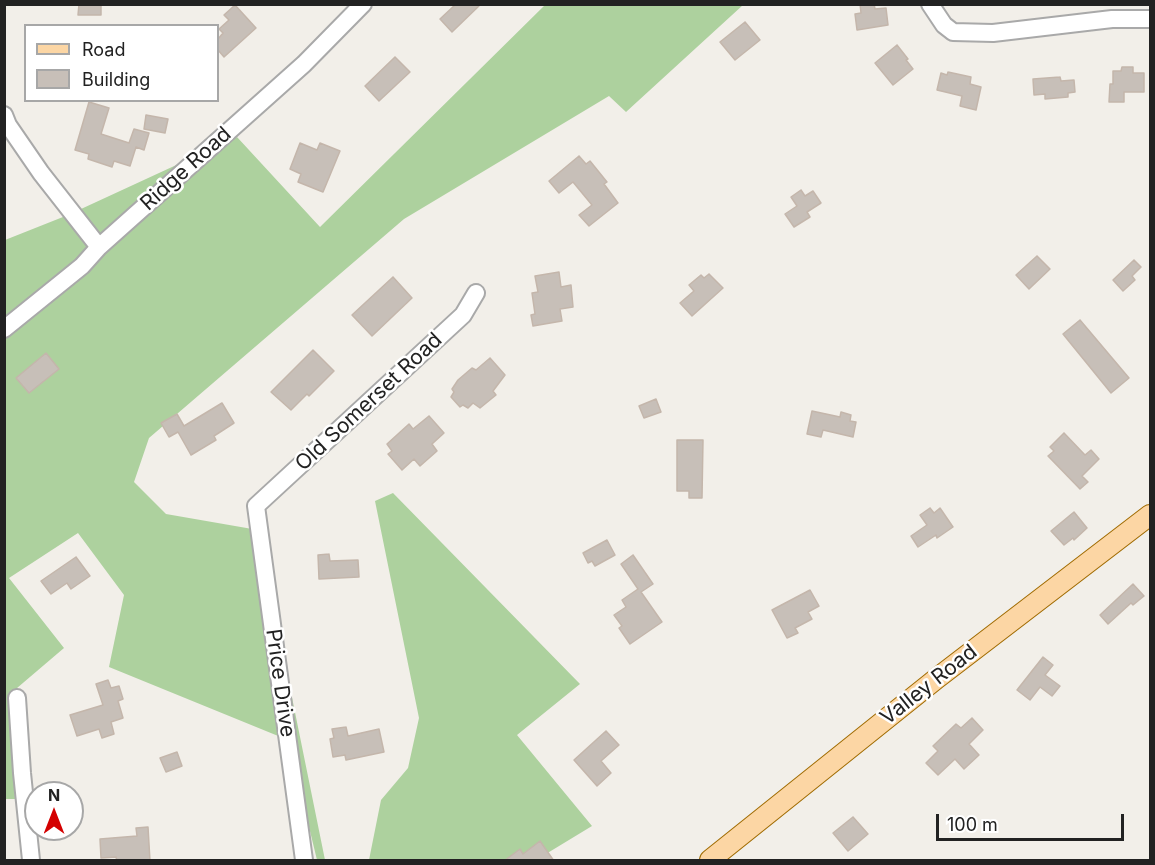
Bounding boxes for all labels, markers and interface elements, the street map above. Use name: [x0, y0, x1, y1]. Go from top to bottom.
legend: [24, 24, 219, 102]
text: Road: [82, 39, 125, 60]
text: Building: [82, 69, 150, 90]
street label: Ridge Road: [136, 122, 236, 216]
street label: Old Somerset Road: [290, 328, 448, 476]
street label: Price Drive: [260, 627, 300, 739]
street label: Valley Road: [876, 639, 982, 731]
north arrow: [24, 781, 84, 841]
text: N: [48, 785, 60, 805]
scale bar: [939, 802, 1126, 840]
text: 100 m: [947, 814, 998, 835]

